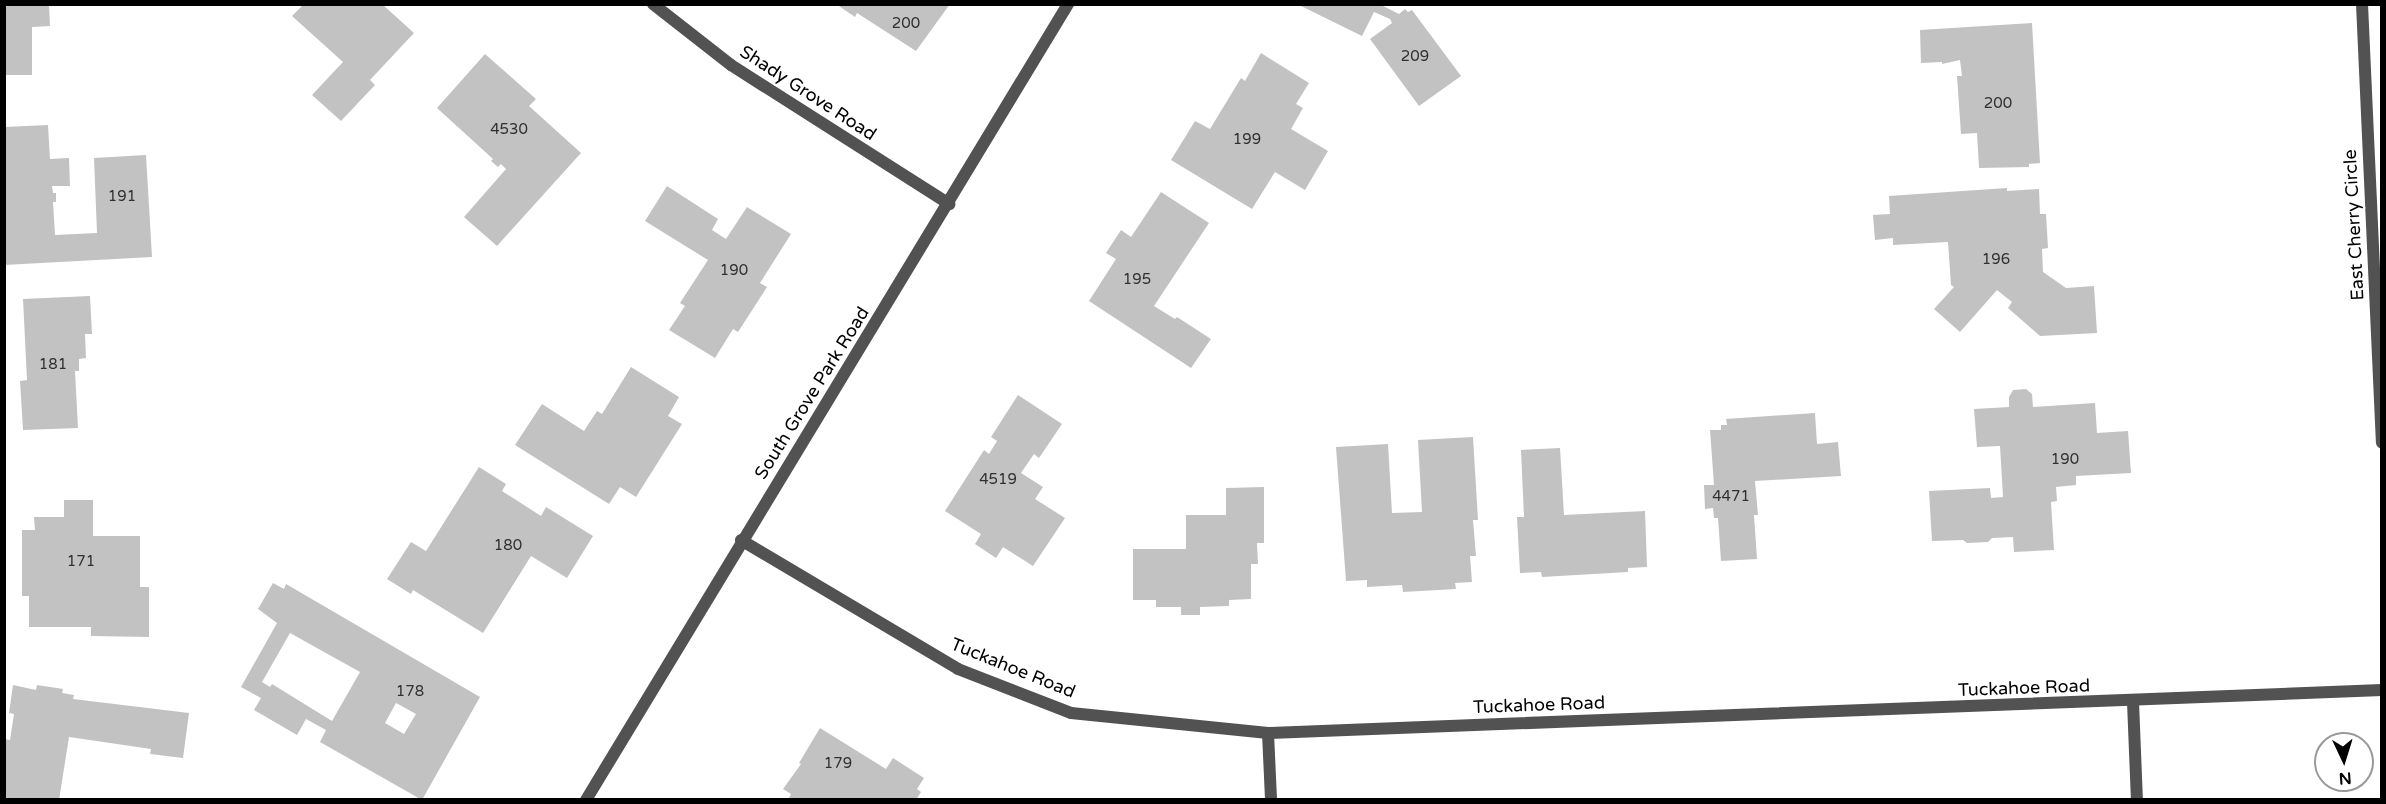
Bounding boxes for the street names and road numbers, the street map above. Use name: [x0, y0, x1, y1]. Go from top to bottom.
street label: Shady Grove Road: [736, 41, 880, 145]
street label: East Cherry Circle: [2339, 149, 2369, 301]
street label: South Grove Park Road: [750, 303, 874, 483]
street label: Tuckahoe Road: [948, 633, 1078, 703]
street label: Tuckahoe Road: [1958, 675, 2090, 701]
street label: Tuckahoe Road: [1473, 692, 1605, 718]

